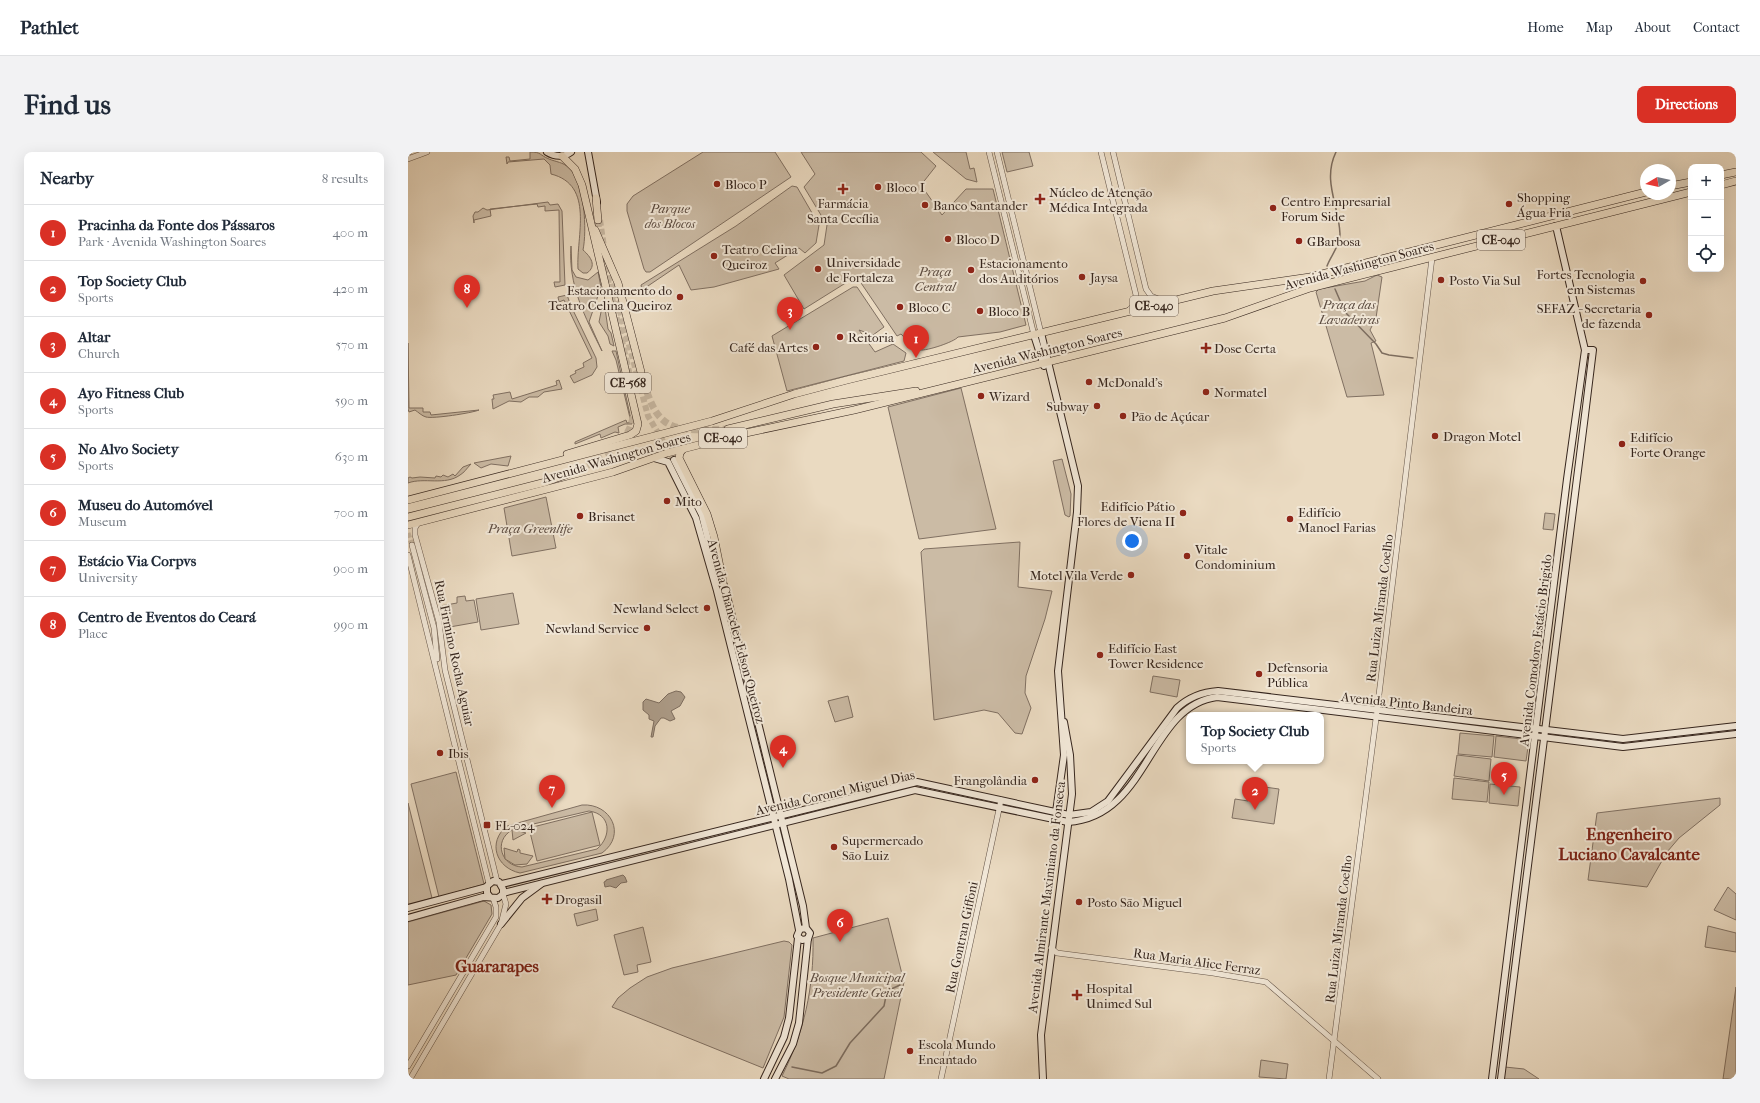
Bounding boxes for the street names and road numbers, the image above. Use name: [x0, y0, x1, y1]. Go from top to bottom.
road number: CE-040: [1477, 230, 1525, 250]
street label: Avenida Washington Soares: [1282, 238, 1436, 293]
road number: CE-040: [1130, 296, 1178, 316]
street label: Avenida Washington Soares: [970, 325, 1124, 377]
road number: CE-568: [605, 373, 651, 393]
road number: CE-040: [699, 428, 747, 448]
street label: Avenida Washington Soares: [539, 429, 692, 486]
street label: Rua Luiza Miranda Coelho: [1363, 533, 1396, 683]
street label: Avenida Chanceler Edson Queiroz: [704, 537, 768, 725]
street label: Avenida Comodoro Estácio Brigido: [1516, 553, 1555, 748]
street label: Rua Firmino Rocha Aguiar: [432, 579, 477, 728]
street label: Avenida Pinto Bandeira: [1340, 689, 1474, 718]
street label: Avenida Coronel Miguel Dias: [753, 767, 916, 818]
street label: Avenida Almirante Maximiano da Fonseca: [1025, 779, 1068, 1015]
street label: Rua Luiza Miranda Coelho: [1322, 854, 1355, 1004]
street label: Rua Gontran Giffoni: [942, 880, 981, 994]
street label: Rua Maria Alice Ferraz: [1132, 945, 1262, 978]

